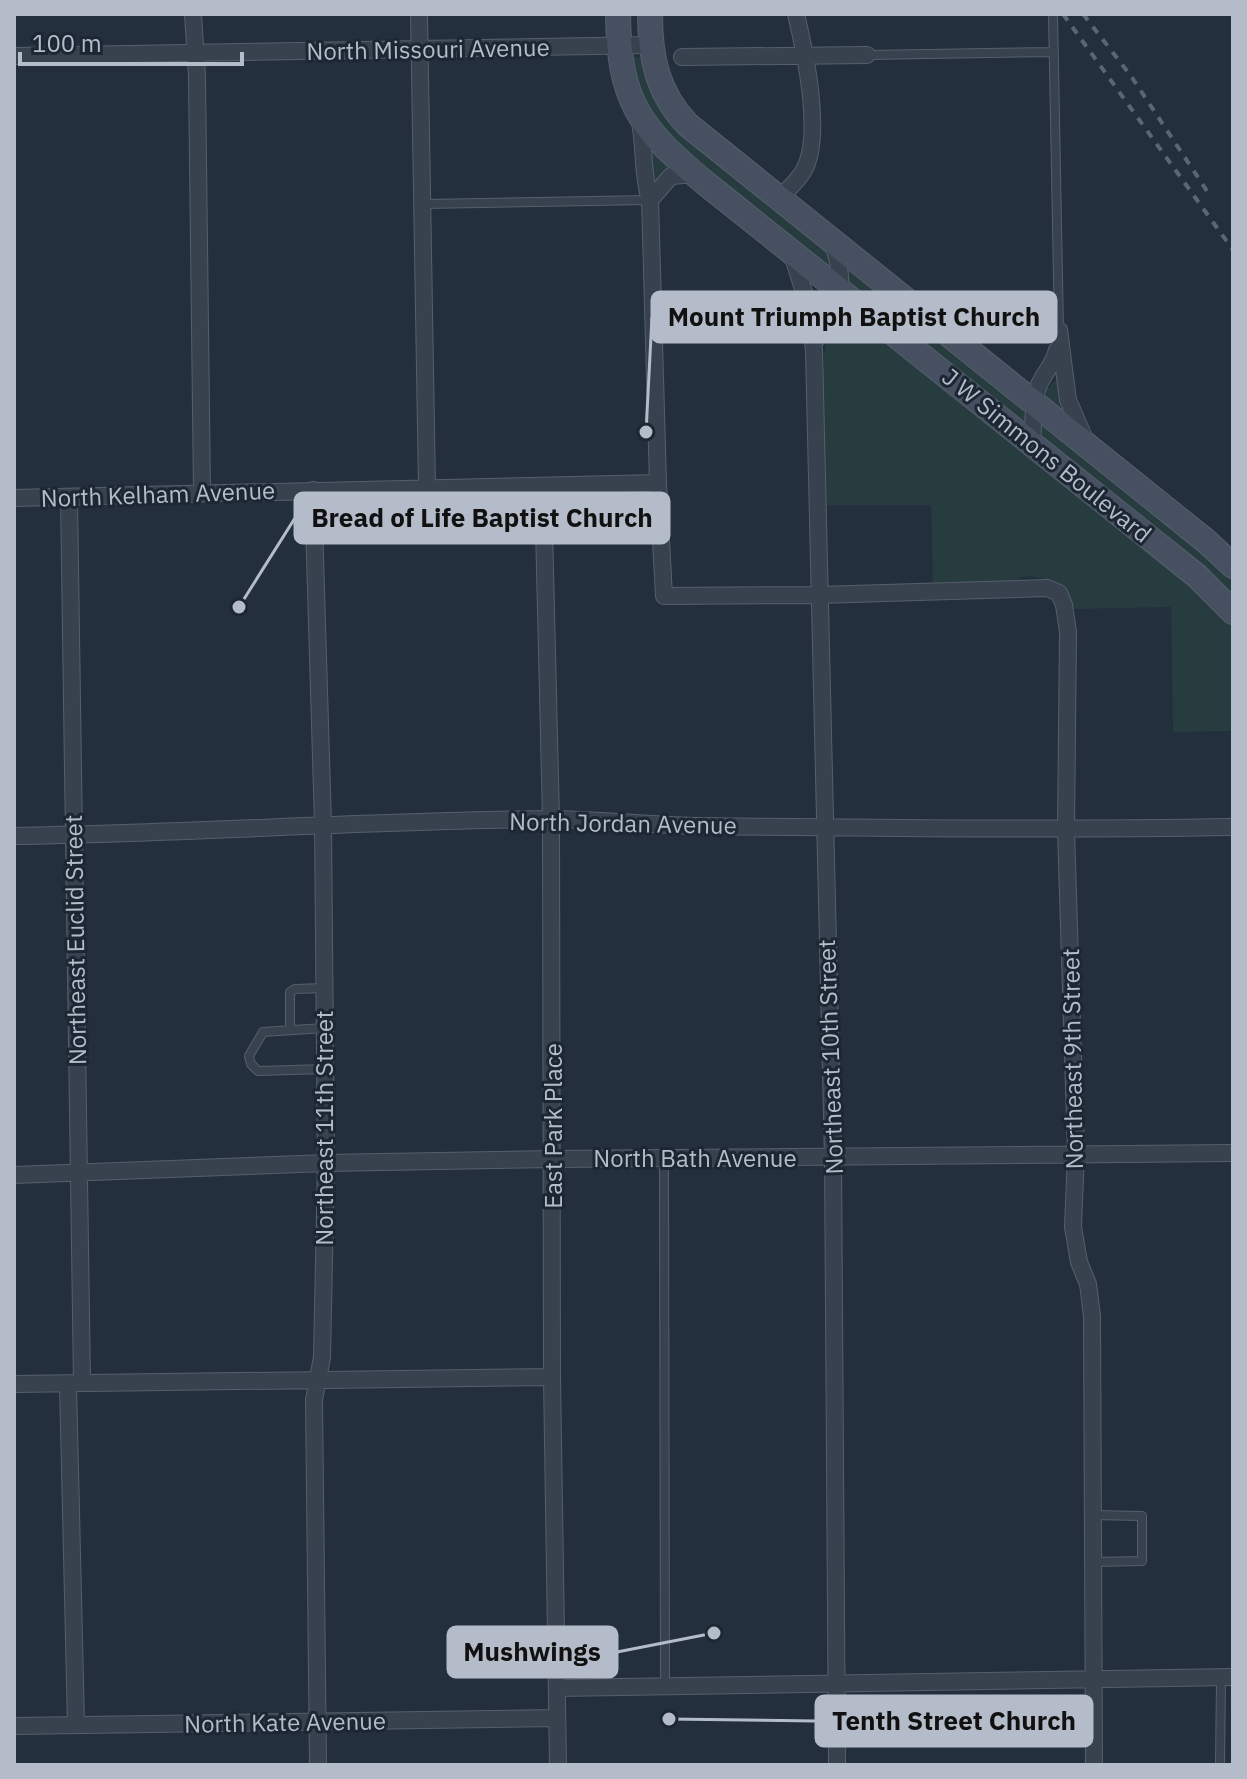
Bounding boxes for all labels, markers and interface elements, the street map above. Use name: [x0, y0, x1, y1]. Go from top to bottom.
scale bar: [20, 16, 242, 66]
text: 100 m: [32, 27, 102, 59]
street label: North Missouri Avenue: [306, 31, 550, 67]
callout: Mount Triumph Baptist Church: [652, 292, 1056, 342]
text: Mount Triumph Baptist Church: [668, 299, 1040, 333]
street label: J W Simmons Boulevard: [936, 361, 1158, 549]
street label: North Kelham Avenue: [40, 474, 276, 514]
callout: Bread of Life Baptist Church: [295, 493, 669, 543]
text: Bread of Life Baptist Church: [311, 500, 653, 534]
street label: North Jordan Avenue: [509, 805, 737, 841]
street label: Northeast Euclid Street: [57, 814, 93, 1066]
street label: Northeast 10th Street: [810, 939, 850, 1175]
street label: Northeast 9th Street: [1054, 948, 1090, 1170]
street label: Northeast 11th Street: [308, 1010, 340, 1246]
street label: East Park Place: [537, 1043, 569, 1209]
street label: North Bath Avenue: [593, 1142, 797, 1174]
callout: Mushwings: [448, 1627, 617, 1677]
text: Mushwings: [463, 1634, 601, 1668]
callout: Tenth Street Church: [816, 1696, 1092, 1746]
text: Tenth Street Church: [832, 1703, 1076, 1737]
street label: North Kate Avenue: [184, 1704, 386, 1740]

